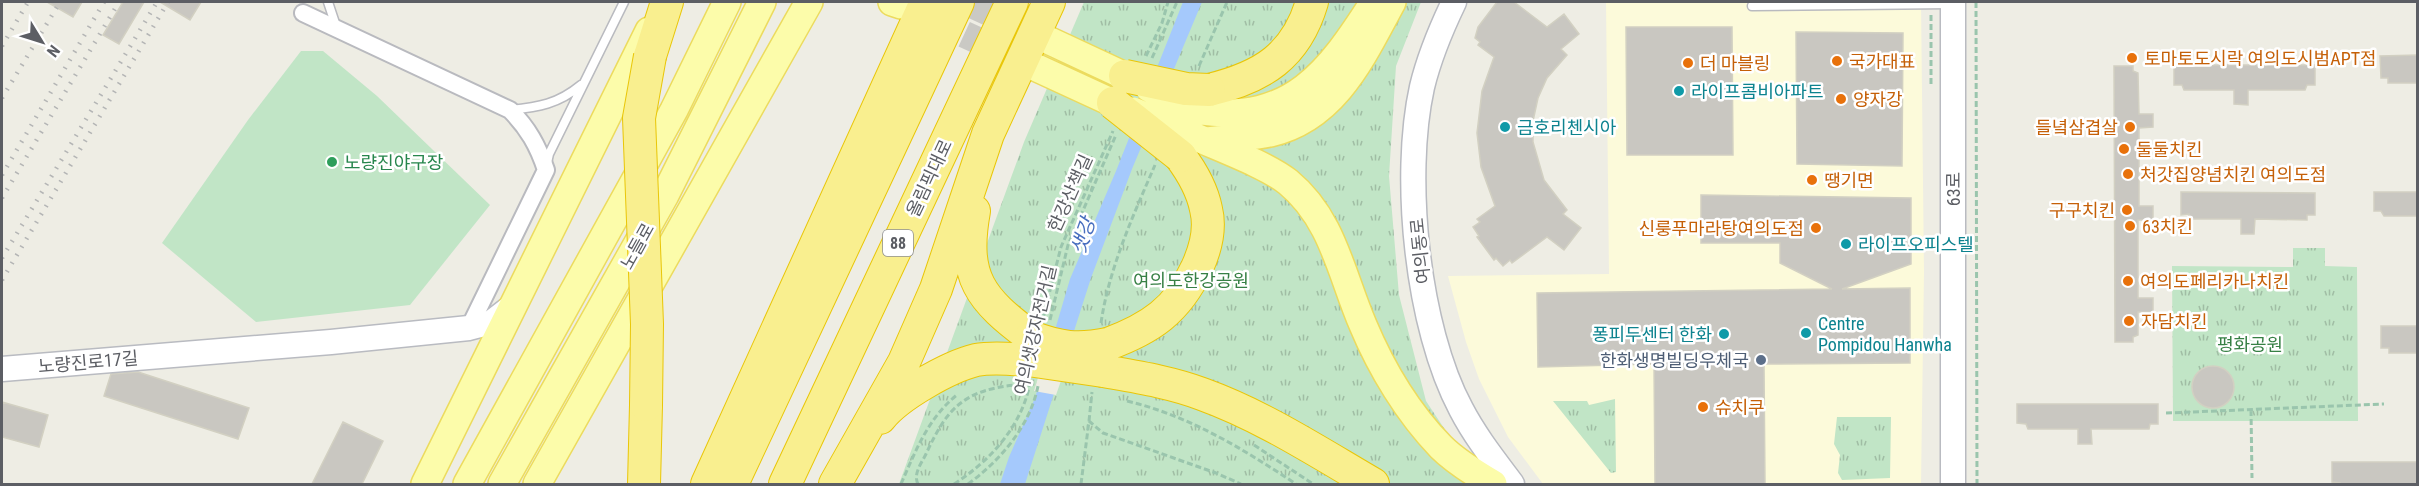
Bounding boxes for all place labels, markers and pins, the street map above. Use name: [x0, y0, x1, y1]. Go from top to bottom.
place label: 토마토도시락 여의도시범APT점: [2144, 48, 2377, 69]
place label: 국가대표: [1849, 51, 1915, 72]
marker: 토마토도시락 여의도시범APT점: [2125, 51, 2139, 65]
place label: 더 마블링: [1700, 53, 1770, 74]
marker: 국가대표: [1830, 54, 1844, 68]
marker: 더 마블링: [1681, 56, 1695, 70]
place label: 라이프콤비아파트: [1691, 81, 1823, 102]
marker: 라이프콤비아파트: [1672, 84, 1686, 98]
place label: 양자강: [1853, 89, 1903, 110]
marker: 양자강: [1834, 92, 1848, 106]
place label: 금호리첸시아: [1517, 117, 1617, 138]
place label: 들녘삼겹살: [2035, 117, 2118, 138]
marker: 금호리첸시아: [1498, 120, 1512, 134]
marker: 들녘삼겹살: [2123, 120, 2137, 134]
place label: 둘둘치킨: [2136, 139, 2202, 160]
marker: 둘둘치킨: [2117, 142, 2131, 156]
place label: 노량진야구장: [344, 152, 443, 173]
marker: 노량진야구장: [325, 155, 339, 169]
place label: 처갓집양념치킨 여의도점: [2140, 164, 2326, 185]
marker: 처갓집양념치킨 여의도점: [2121, 167, 2135, 181]
place label: 땡기면: [1824, 170, 1874, 191]
marker: 땡기면: [1805, 173, 1819, 187]
place label: 구구치킨: [2049, 200, 2115, 221]
marker: 구구치킨: [2120, 203, 2134, 217]
place label: 63치킨: [2142, 216, 2193, 237]
place label: 신룽푸마라탕여의도점: [1638, 218, 1804, 239]
marker: 63치킨: [2123, 219, 2137, 233]
marker: 신룽푸마라탕여의도점: [1809, 221, 1823, 235]
place label: 라이프오피스텔: [1858, 234, 1974, 255]
marker: 라이프오피스텔: [1839, 237, 1853, 251]
place label: 여의도페리카나치킨: [2140, 271, 2289, 292]
marker: 여의도페리카나치킨: [2121, 274, 2135, 288]
place label: 자담치킨: [2141, 311, 2207, 332]
place label: Centre Pompidou Hanwha: [1818, 313, 1952, 355]
marker: 자담치킨: [2122, 314, 2136, 328]
place label: 퐁피두센터 한화: [1592, 324, 1712, 345]
marker: Centre Pompidou Hanwha: [1799, 326, 1813, 340]
marker: 퐁피두센터 한화: [1717, 327, 1731, 341]
place label: 한화생명빌딩우체국: [1600, 350, 1749, 371]
marker: 한화생명빌딩우체국: [1754, 353, 1768, 367]
place label: 슈치쿠: [1715, 397, 1765, 418]
marker: 슈치쿠: [1696, 400, 1710, 414]

